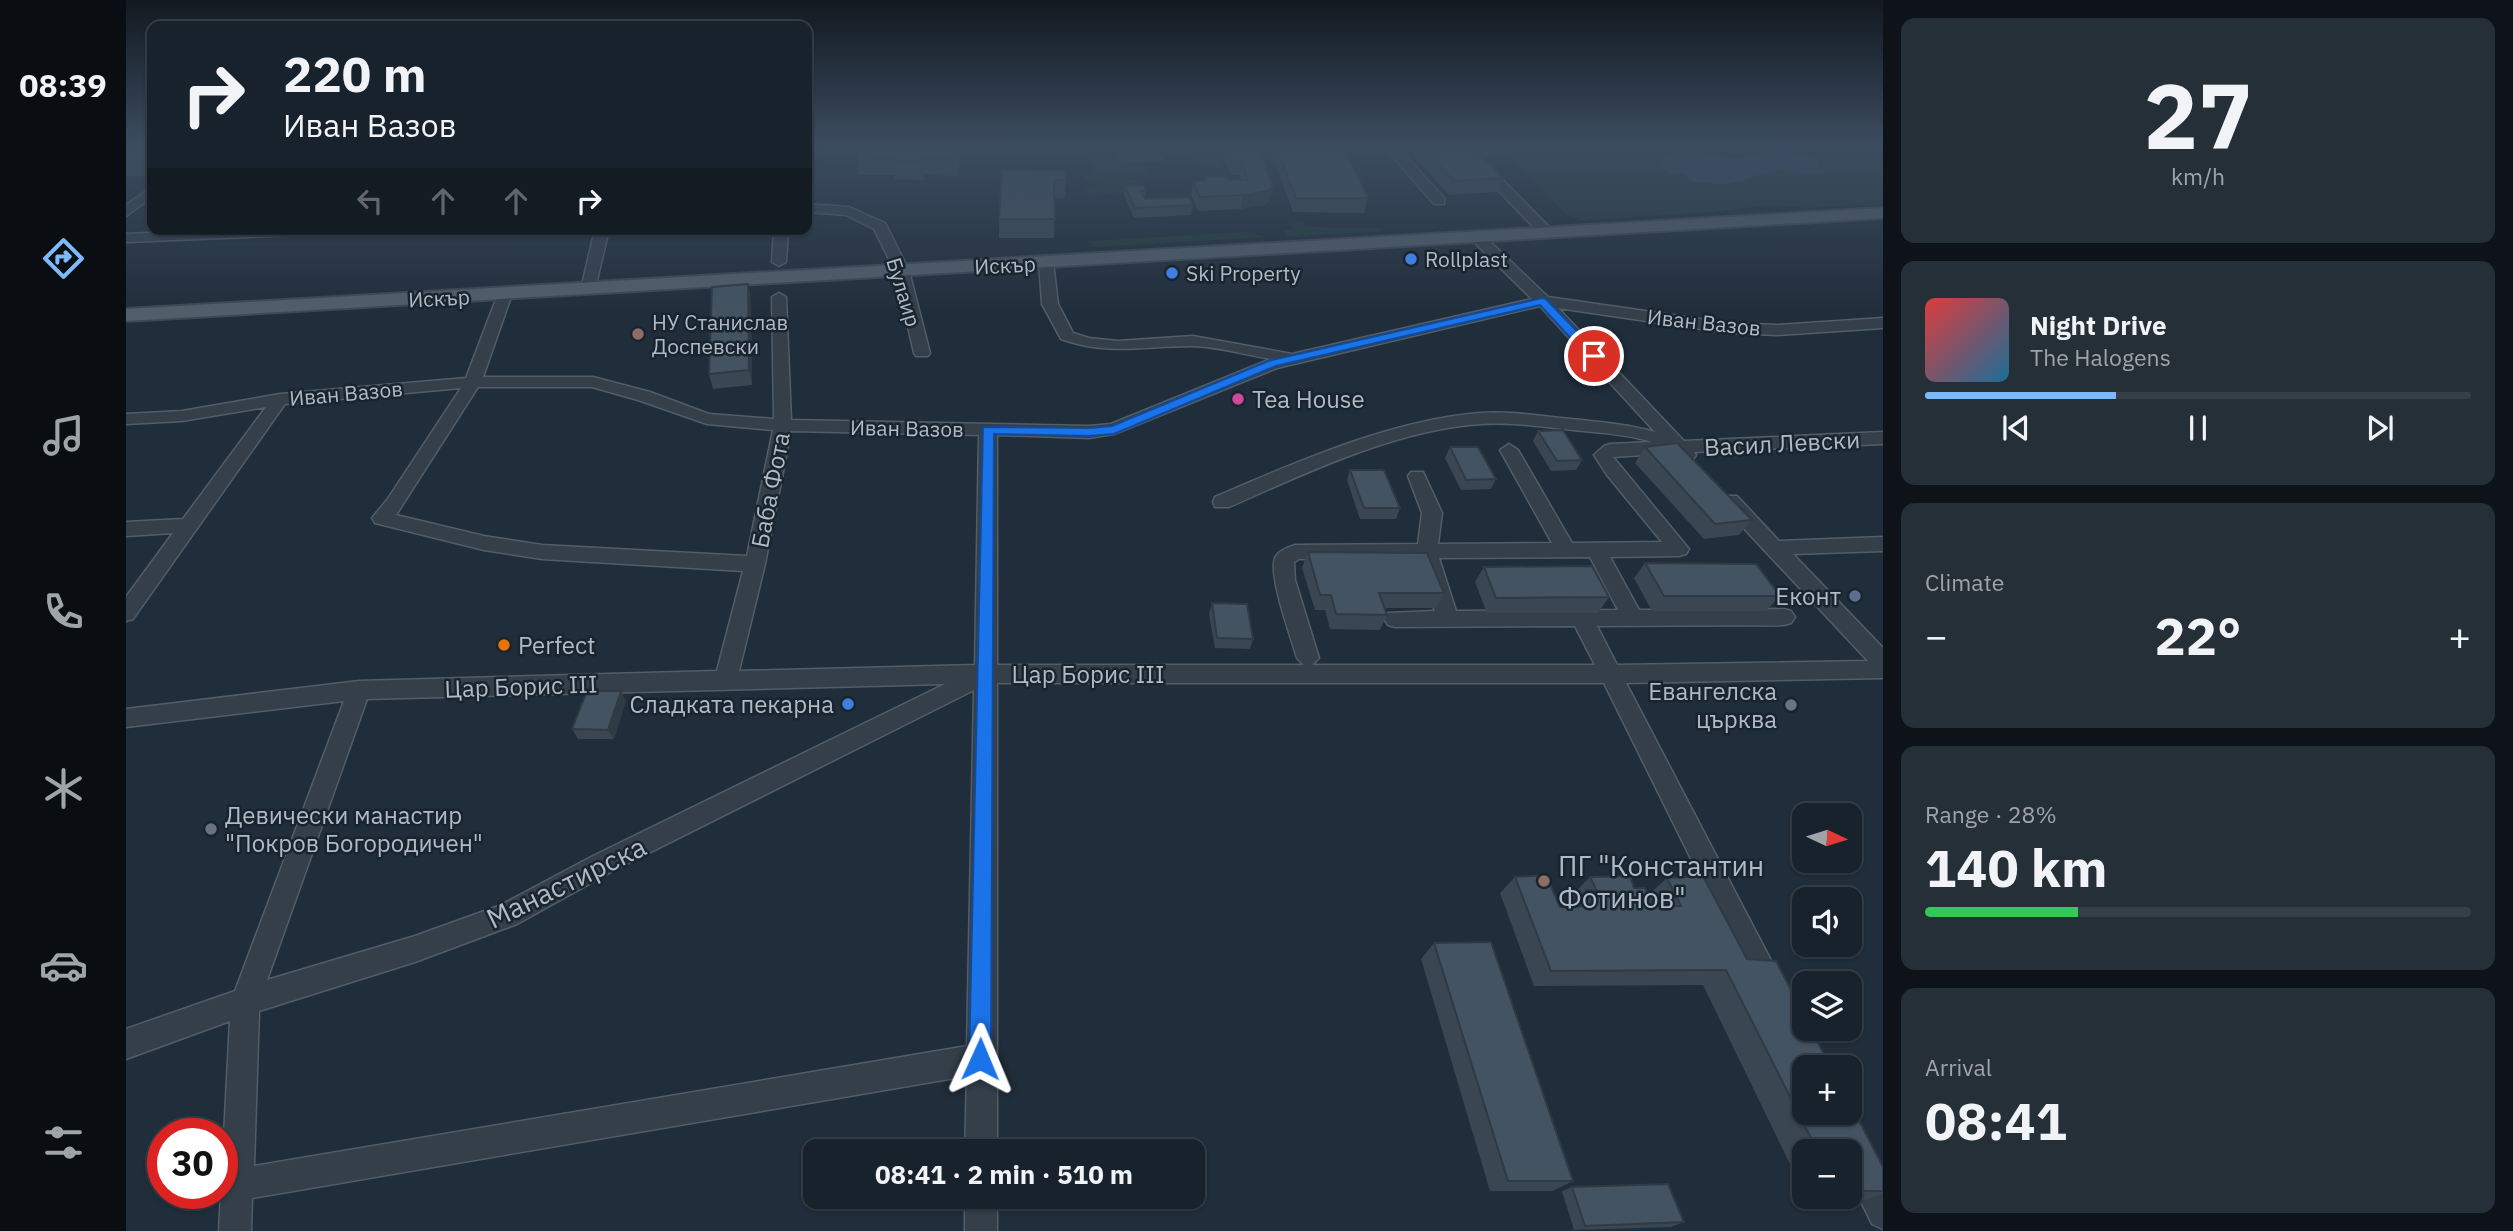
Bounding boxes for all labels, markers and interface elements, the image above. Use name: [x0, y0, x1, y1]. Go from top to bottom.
text: 220 m: [283, 42, 427, 105]
icon: right: [168, 49, 259, 140]
text: 27: [2143, 56, 2253, 174]
text: 08:39: [19, 64, 107, 106]
text: Иван Вазов: [283, 104, 457, 146]
text: km/h: [2171, 161, 2225, 191]
icon: left: [351, 182, 389, 220]
icon: ahead: [424, 182, 462, 220]
icon: ahead: [497, 182, 535, 220]
icon: right: [570, 182, 608, 220]
icon: directions: [39, 234, 88, 283]
place label: Rollplast: [1425, 245, 1508, 273]
street label: Искър: [974, 249, 1036, 281]
marker: Rollplast: [1403, 251, 1419, 267]
street label: Булаир: [880, 254, 928, 330]
place label: Ski Property: [1186, 259, 1301, 287]
marker: Ski Property: [1164, 265, 1180, 281]
street label: Искър: [408, 282, 470, 314]
street label: Иван Вазов: [1646, 302, 1762, 342]
place label: НУ Станислав Доспевски: [652, 308, 788, 360]
text: Night Drive: [2030, 308, 2167, 342]
marker: НУ Станислав Доспевски: [630, 326, 646, 342]
pin: [1564, 326, 1624, 386]
icon: arrive: [1575, 337, 1613, 375]
text: The Halogens: [2030, 342, 2171, 372]
street label: Иван Вазов: [288, 374, 404, 412]
place label: Tea House: [1252, 383, 1365, 415]
marker: Tea House: [1230, 391, 1246, 407]
icon: previous: [1997, 409, 2035, 447]
icon: pause: [2179, 409, 2217, 447]
icon: next: [2361, 409, 2399, 447]
icon: music: [39, 411, 88, 460]
street label: Иван Вазов: [850, 413, 964, 443]
street label: Васил Левски: [1703, 423, 1861, 463]
street label: Баба Фота: [743, 429, 797, 551]
text: Climate: [1925, 567, 2004, 597]
place label: Еконт: [1775, 580, 1841, 612]
icon: phone: [39, 587, 88, 636]
marker: Еконт: [1847, 588, 1863, 604]
text: 22°: [2155, 602, 2241, 669]
text: −: [1925, 611, 1948, 660]
text: +: [2448, 611, 2471, 660]
place label: Perfect: [518, 629, 596, 661]
marker: Perfect: [496, 637, 512, 653]
street label: Цар Борис III: [1011, 658, 1165, 690]
street label: Цар Борис III: [444, 667, 598, 705]
place label: Евангелска църква: [1648, 675, 1777, 735]
place label: Сладката пекарна: [629, 688, 834, 720]
marker: Сладката пекарна: [840, 696, 856, 712]
marker: Евангелска църква: [1783, 697, 1799, 713]
icon: climate: [39, 764, 88, 813]
place label: Девически манастир "Покров Богородичен": [225, 799, 483, 859]
text: Range · 28%: [1925, 799, 2057, 829]
north arrow: [1792, 803, 1862, 873]
map controls: [1792, 803, 1862, 1209]
marker: Девически манастир "Покров Богородичен": [203, 821, 219, 837]
street label: Манастирска: [480, 827, 652, 937]
text: 140 km: [1925, 834, 2107, 901]
place label: ПГ "Константин Фотинов": [1558, 847, 1764, 916]
marker: ПГ "Константин Фотинов": [1536, 873, 1552, 889]
button: sound: [1792, 887, 1862, 957]
icon: car: [39, 941, 88, 990]
button: layers: [1792, 971, 1862, 1041]
position arrow: [943, 1022, 1017, 1096]
text: Arrival: [1925, 1052, 1992, 1082]
button: +: [1792, 1055, 1862, 1125]
text: 08:41: [1925, 1087, 2067, 1154]
icon: filters: [39, 1118, 88, 1167]
speed limit sign: 30: [147, 1118, 238, 1209]
button: −: [1792, 1139, 1862, 1209]
text: 08:41 · 2 min · 510 m: [875, 1157, 1133, 1191]

